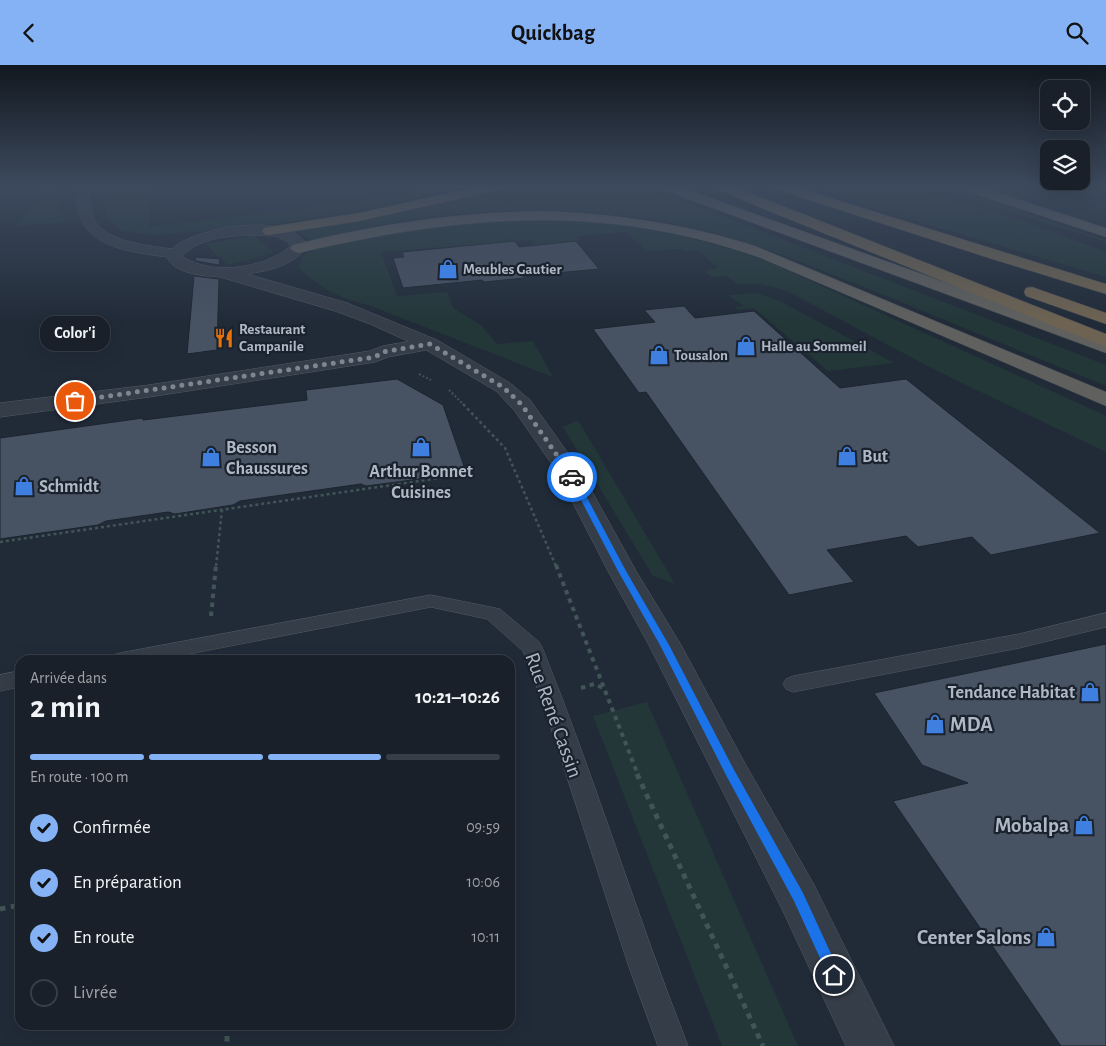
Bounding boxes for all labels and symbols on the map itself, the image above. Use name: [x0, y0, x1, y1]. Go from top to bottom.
shop icon: Meubles Gautier: [437, 258, 459, 280]
place label: Meubles Gautier: [463, 262, 562, 277]
callout: Color'i: [40, 316, 110, 351]
place label: Restaurant Campanile: [239, 322, 305, 354]
restaurant icon: Restaurant Campanile: [213, 327, 235, 349]
shop icon: Halle au Sommeil: [735, 335, 757, 357]
place label: Halle au Sommeil: [761, 339, 867, 354]
shop icon: Tousalon: [648, 344, 670, 366]
place label: Tousalon: [674, 348, 728, 363]
pin: [54, 380, 96, 422]
shop icon: Arthur Bonnet Cuisines: [410, 436, 432, 458]
place label: Besson Chaussures: [226, 439, 308, 478]
shop icon: But: [836, 445, 858, 467]
shop icon: Besson Chaussures: [200, 446, 222, 468]
place label: But: [862, 448, 888, 466]
courier: [547, 452, 597, 502]
place label: Arthur Bonnet Cuisines: [369, 463, 473, 502]
shop icon: Schmidt: [13, 475, 35, 497]
place label: Schmidt: [39, 478, 99, 496]
street label: Rue René Cassin: [521, 650, 586, 781]
shop icon: Tendance Habitat: [1079, 681, 1101, 703]
place label: Tendance Habitat: [948, 684, 1075, 702]
shop icon: MDA: [924, 713, 946, 735]
place label: MDA: [950, 714, 993, 735]
shop icon: Mobalpa: [1073, 814, 1095, 836]
place label: Mobalpa: [995, 815, 1069, 836]
shop icon: Center Salons: [1035, 926, 1057, 948]
place label: Center Salons: [917, 927, 1031, 948]
pin: [813, 954, 855, 996]

